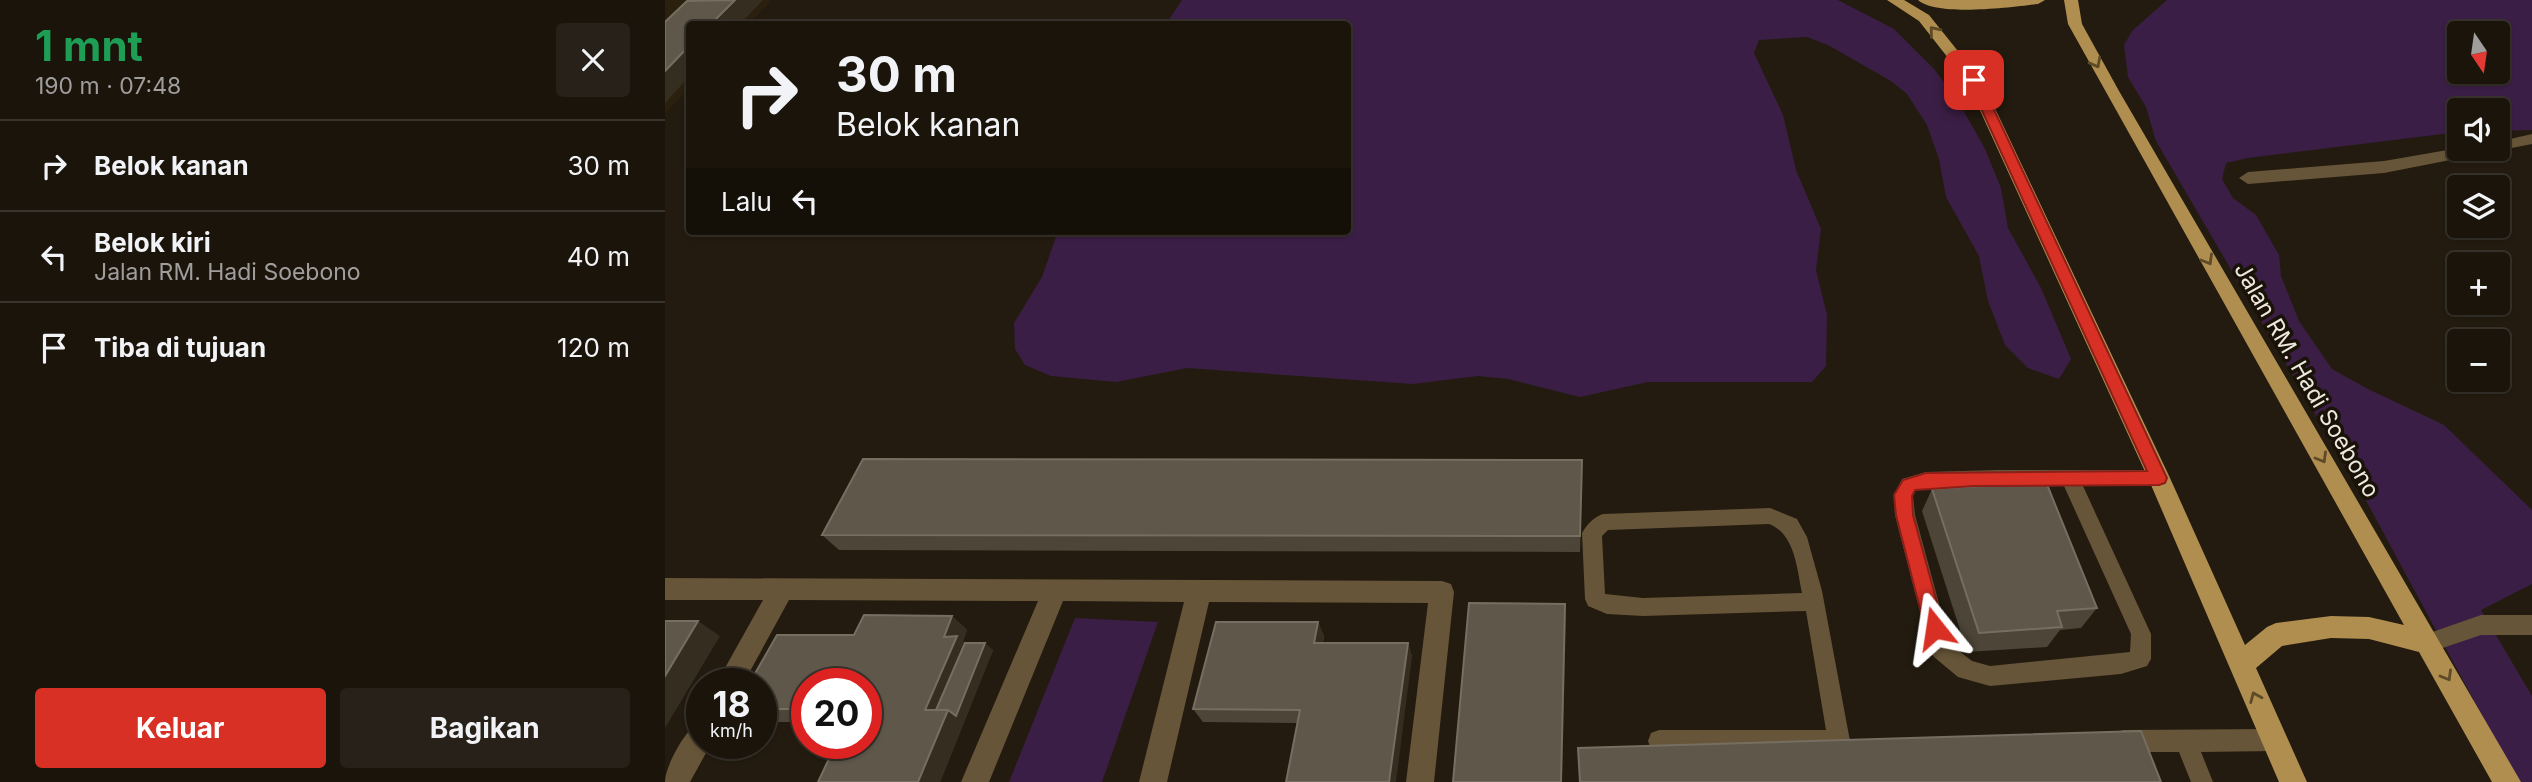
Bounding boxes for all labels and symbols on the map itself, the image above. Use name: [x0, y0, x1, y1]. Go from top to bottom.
north arrow: [2447, 21, 2509, 84]
one-way arrow: [1930, 26, 1942, 39]
pin: [1944, 50, 2004, 110]
one-way arrow: [2087, 56, 2101, 68]
one-way arrow: [2200, 253, 2213, 266]
street label: Jalan RM. Hadi Soebono: [2228, 258, 2386, 502]
one-way arrow: [2313, 450, 2326, 463]
position arrow: [1898, 591, 1972, 665]
speed limit sign: 20: [791, 668, 882, 759]
one-way arrow: [2439, 669, 2452, 682]
one-way arrow: [2249, 692, 2263, 705]

